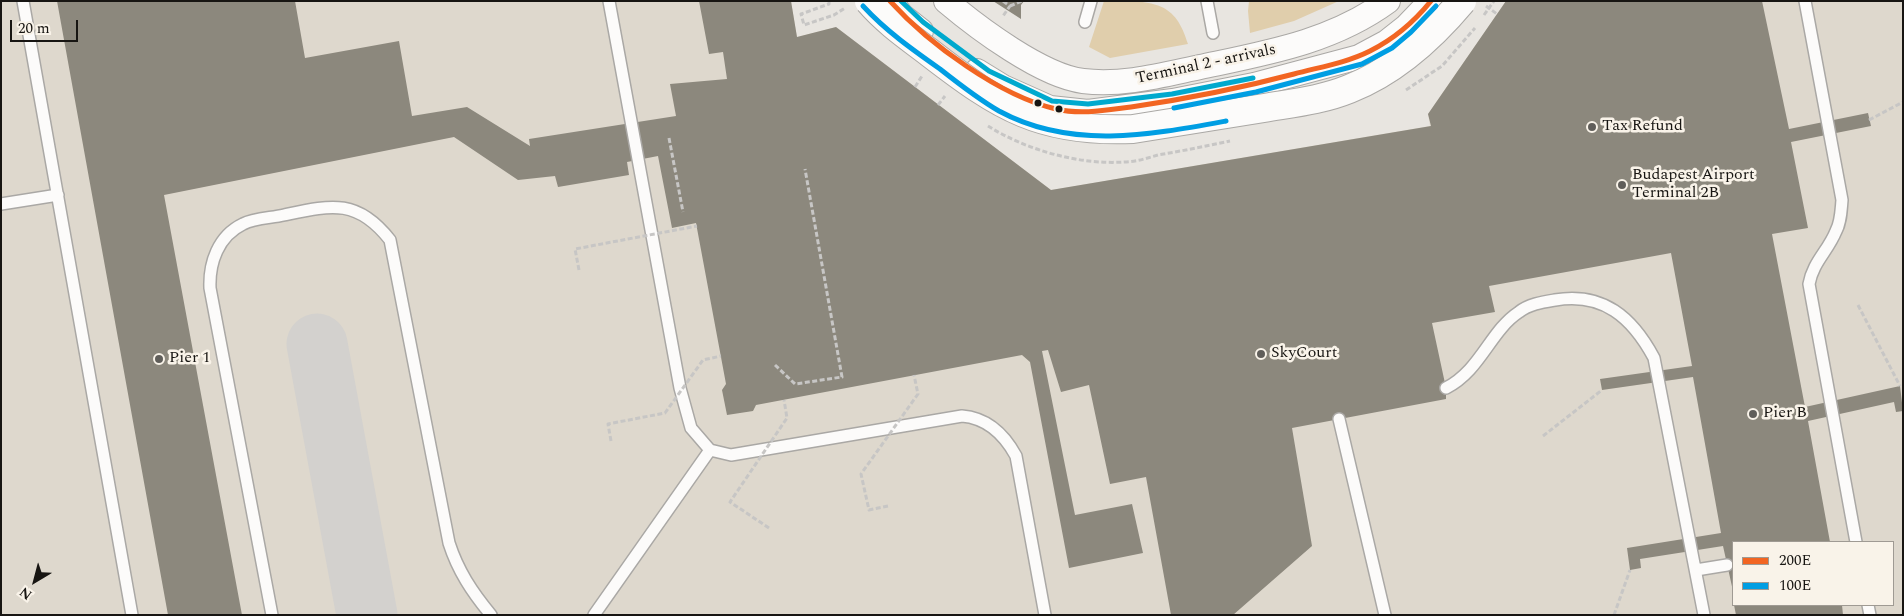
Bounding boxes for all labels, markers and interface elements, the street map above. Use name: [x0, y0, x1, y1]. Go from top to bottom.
scale bar: [12, 10, 80, 42]
text: 20 m: [18, 17, 50, 40]
street label: Terminal 2 - arrivals: [1134, 41, 1278, 89]
unlabelled marker: [1033, 98, 1043, 108]
unlabelled marker: [1054, 104, 1064, 114]
place label: Tax Refund: [1602, 117, 1683, 137]
marker: Tax Refund: [1586, 121, 1598, 133]
place label: Budapest Airport Terminal 2B: [1632, 166, 1755, 204]
marker: Budapest Airport Terminal 2B: [1616, 179, 1628, 191]
place label: SkyCourt: [1271, 344, 1337, 364]
marker: SkyCourt: [1255, 348, 1267, 360]
place label: Pier 1: [169, 349, 210, 369]
marker: Pier 1: [153, 353, 165, 365]
place label: Pier B: [1763, 404, 1807, 424]
marker: Pier B: [1747, 408, 1759, 420]
legend: [1732, 541, 1894, 606]
text: 200E: [1779, 549, 1811, 572]
north arrow: [10, 556, 60, 606]
text: 100E: [1779, 574, 1811, 597]
text: N: [15, 582, 37, 605]

